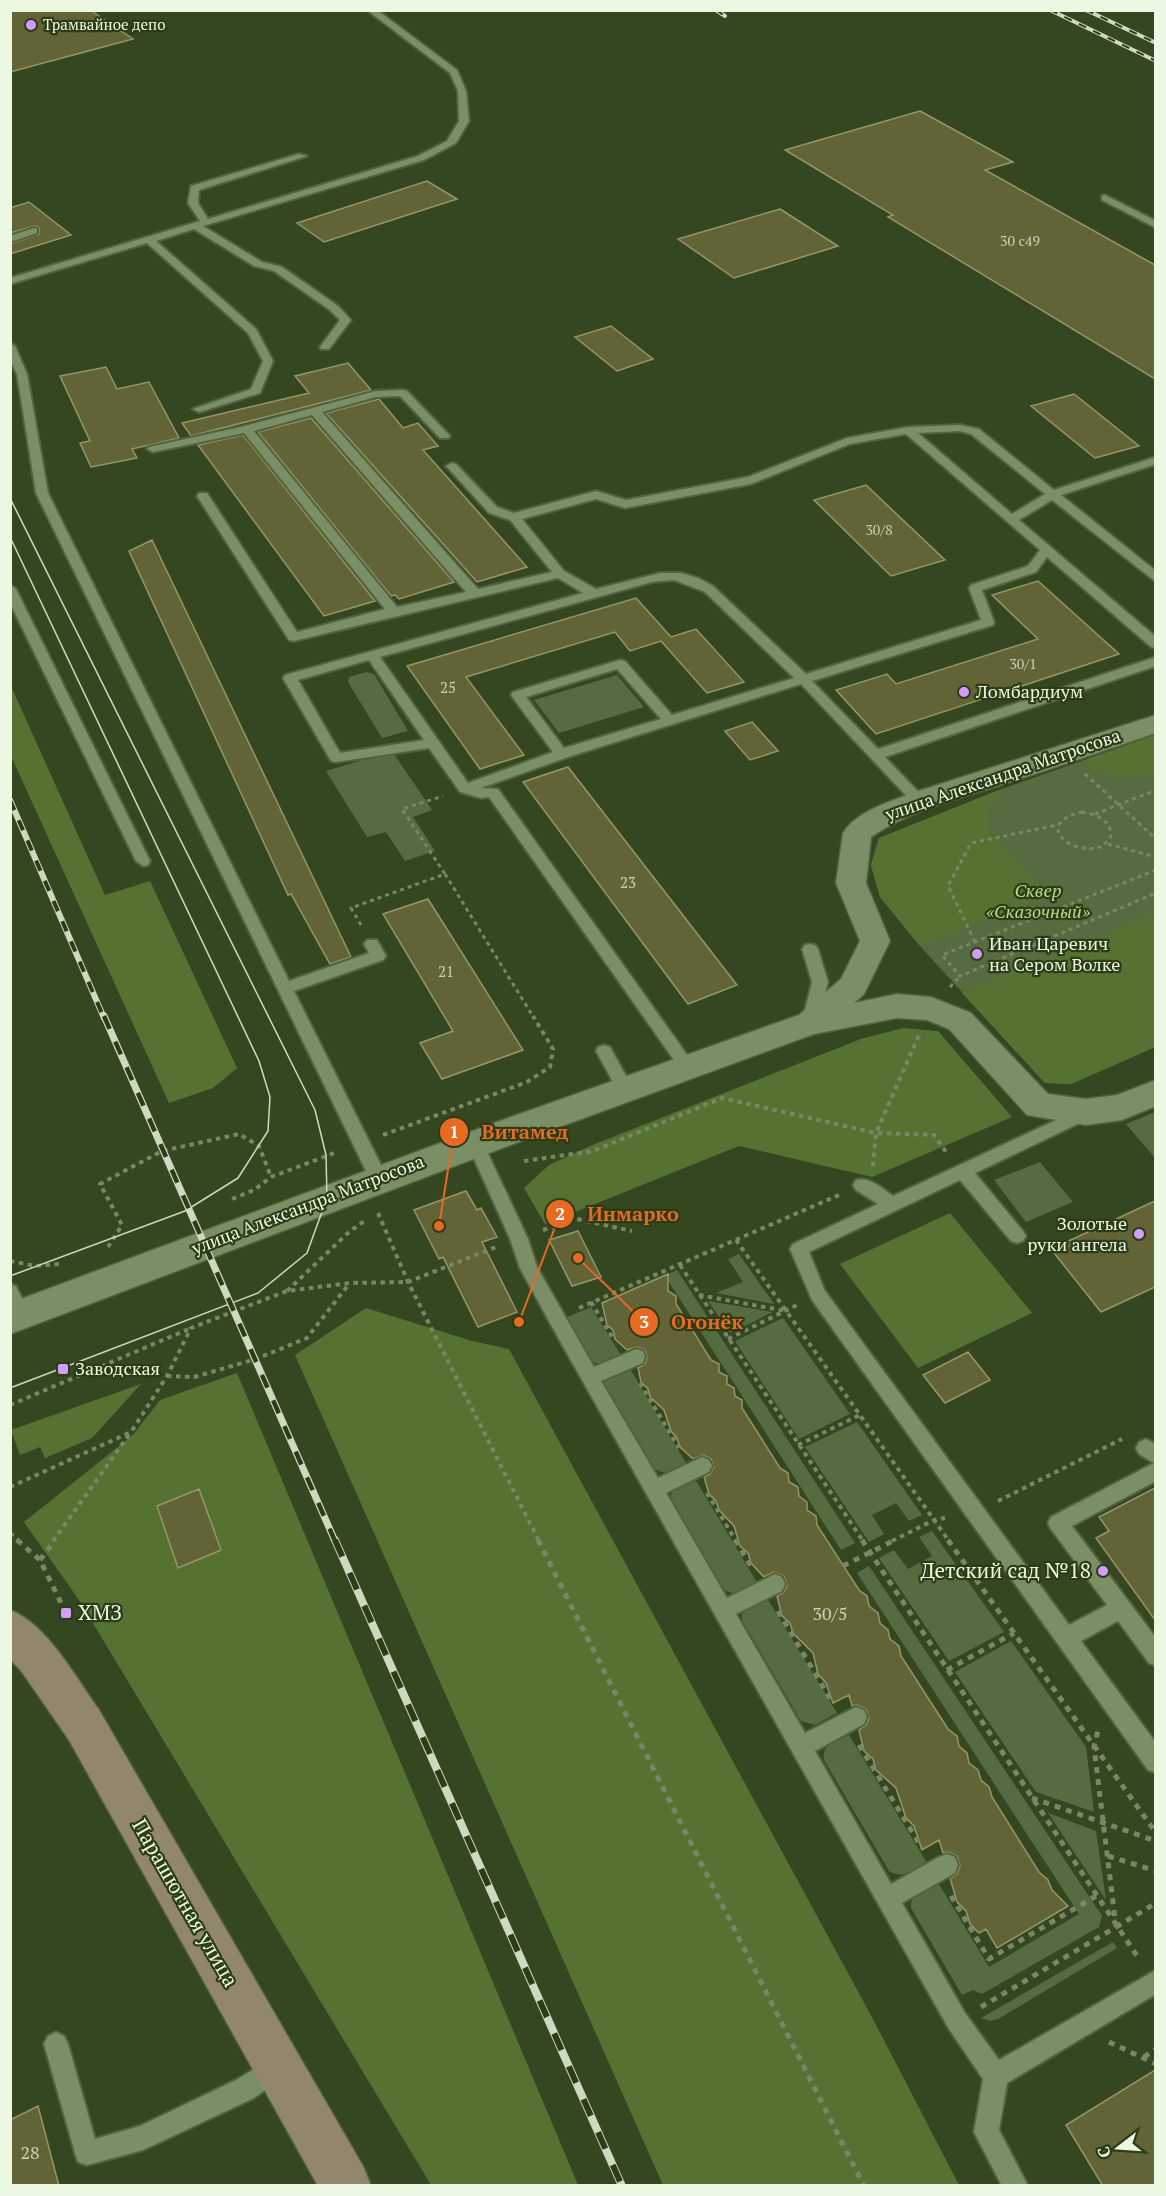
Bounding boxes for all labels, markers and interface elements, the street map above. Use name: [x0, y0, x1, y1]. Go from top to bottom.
place label: Трамвайное депо: [43, 14, 166, 34]
marker: Трамвайное депо: [24, 18, 38, 32]
house number: 30 с49: [1000, 231, 1040, 250]
house number: 30/8: [865, 520, 893, 539]
house number: 30/1: [1009, 654, 1037, 673]
house number: 25: [440, 677, 456, 697]
place label: Ломбардиум: [975, 679, 1083, 703]
marker: Ломбардиум: [957, 685, 971, 699]
street label: улица Александра Матросова: [881, 722, 1123, 826]
house number: 23: [620, 872, 636, 892]
park label: Сквер «Сказочный»: [986, 878, 1091, 923]
place label: Иван Царевич на Сером Волке: [989, 931, 1120, 976]
marker: Иван Царевич на Сером Волке: [970, 947, 984, 961]
house number: 21: [438, 961, 454, 981]
callout: Витамед: [439, 1113, 580, 1151]
text: Витамед: [482, 1118, 568, 1145]
text: 1: [449, 1119, 459, 1143]
street label: улица Александра Матросова: [187, 1149, 427, 1260]
callout: Инмарко: [545, 1195, 691, 1233]
text: Инмарко: [587, 1200, 679, 1227]
text: 2: [555, 1201, 565, 1225]
place label: Золотые руки ангела: [1027, 1211, 1127, 1256]
marker: Золотые руки ангела: [1132, 1227, 1146, 1241]
callout: Огонёк: [629, 1303, 755, 1341]
text: Огонёк: [671, 1308, 743, 1335]
text: 3: [639, 1309, 649, 1333]
place label: Заводская: [75, 1356, 160, 1380]
marker: Заводская: [56, 1362, 70, 1376]
place label: Детский сад №18: [920, 1556, 1091, 1584]
marker: Детский сад №18: [1096, 1564, 1110, 1578]
place label: ХМЗ: [78, 1598, 122, 1626]
house number: 30/5: [813, 1601, 847, 1625]
marker: ХМЗ: [59, 1606, 73, 1620]
street label: Парашютная улица: [126, 1813, 246, 1992]
north arrow: [1088, 2118, 1148, 2178]
house number: 28: [20, 2140, 40, 2164]
text: С: [1092, 2144, 1116, 2161]

